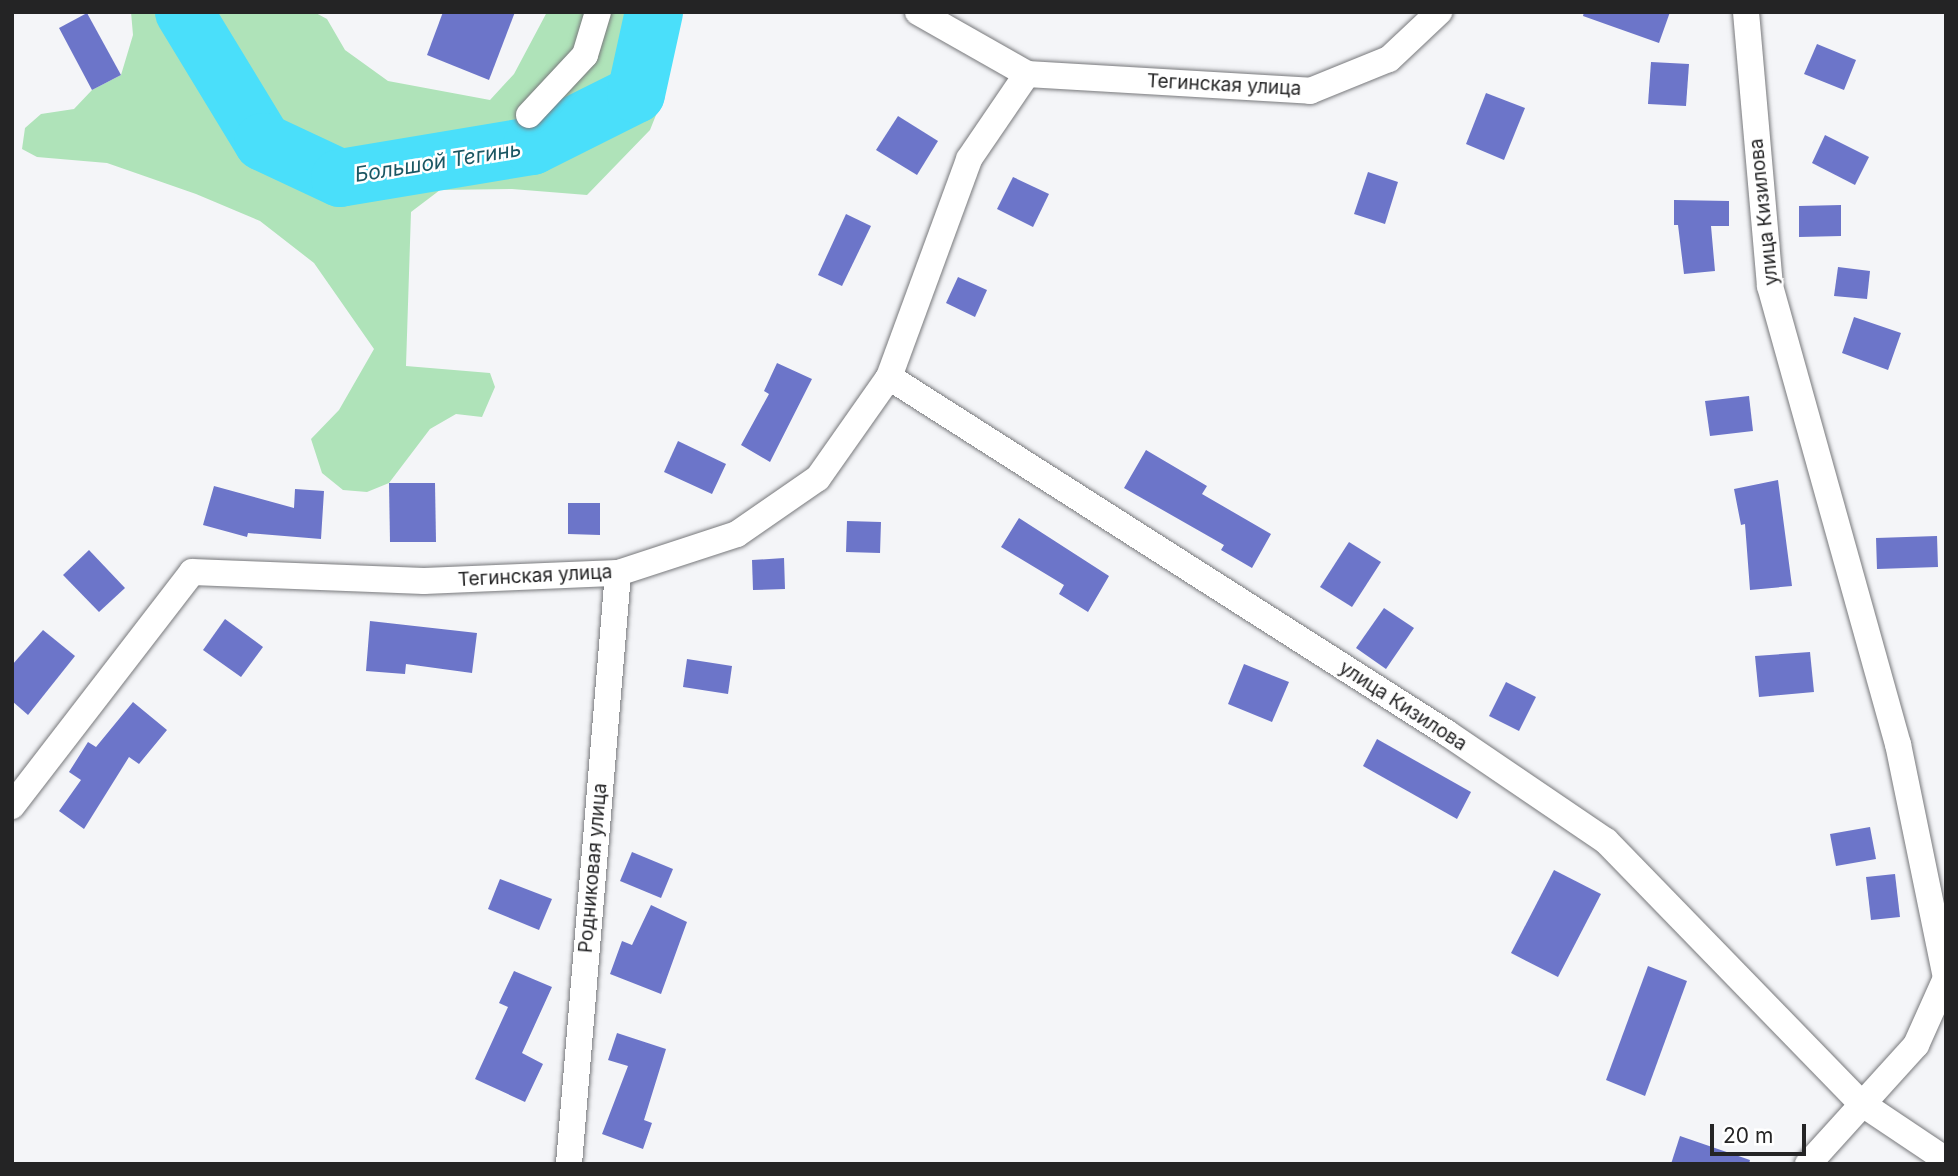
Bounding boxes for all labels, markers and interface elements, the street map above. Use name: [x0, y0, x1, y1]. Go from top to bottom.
street label: Тегинская улица: [1146, 70, 1302, 100]
water label: Большой Тегинь: [353, 136, 523, 188]
street label: улица Кизилова: [1745, 137, 1783, 287]
street label: Тегинская улица: [457, 561, 613, 591]
street label: улица Кизилова: [1335, 656, 1471, 756]
street label: Родниковая улица: [574, 782, 612, 954]
scale bar: [1713, 1110, 1809, 1154]
text: 20 m: [1723, 1123, 1773, 1148]

